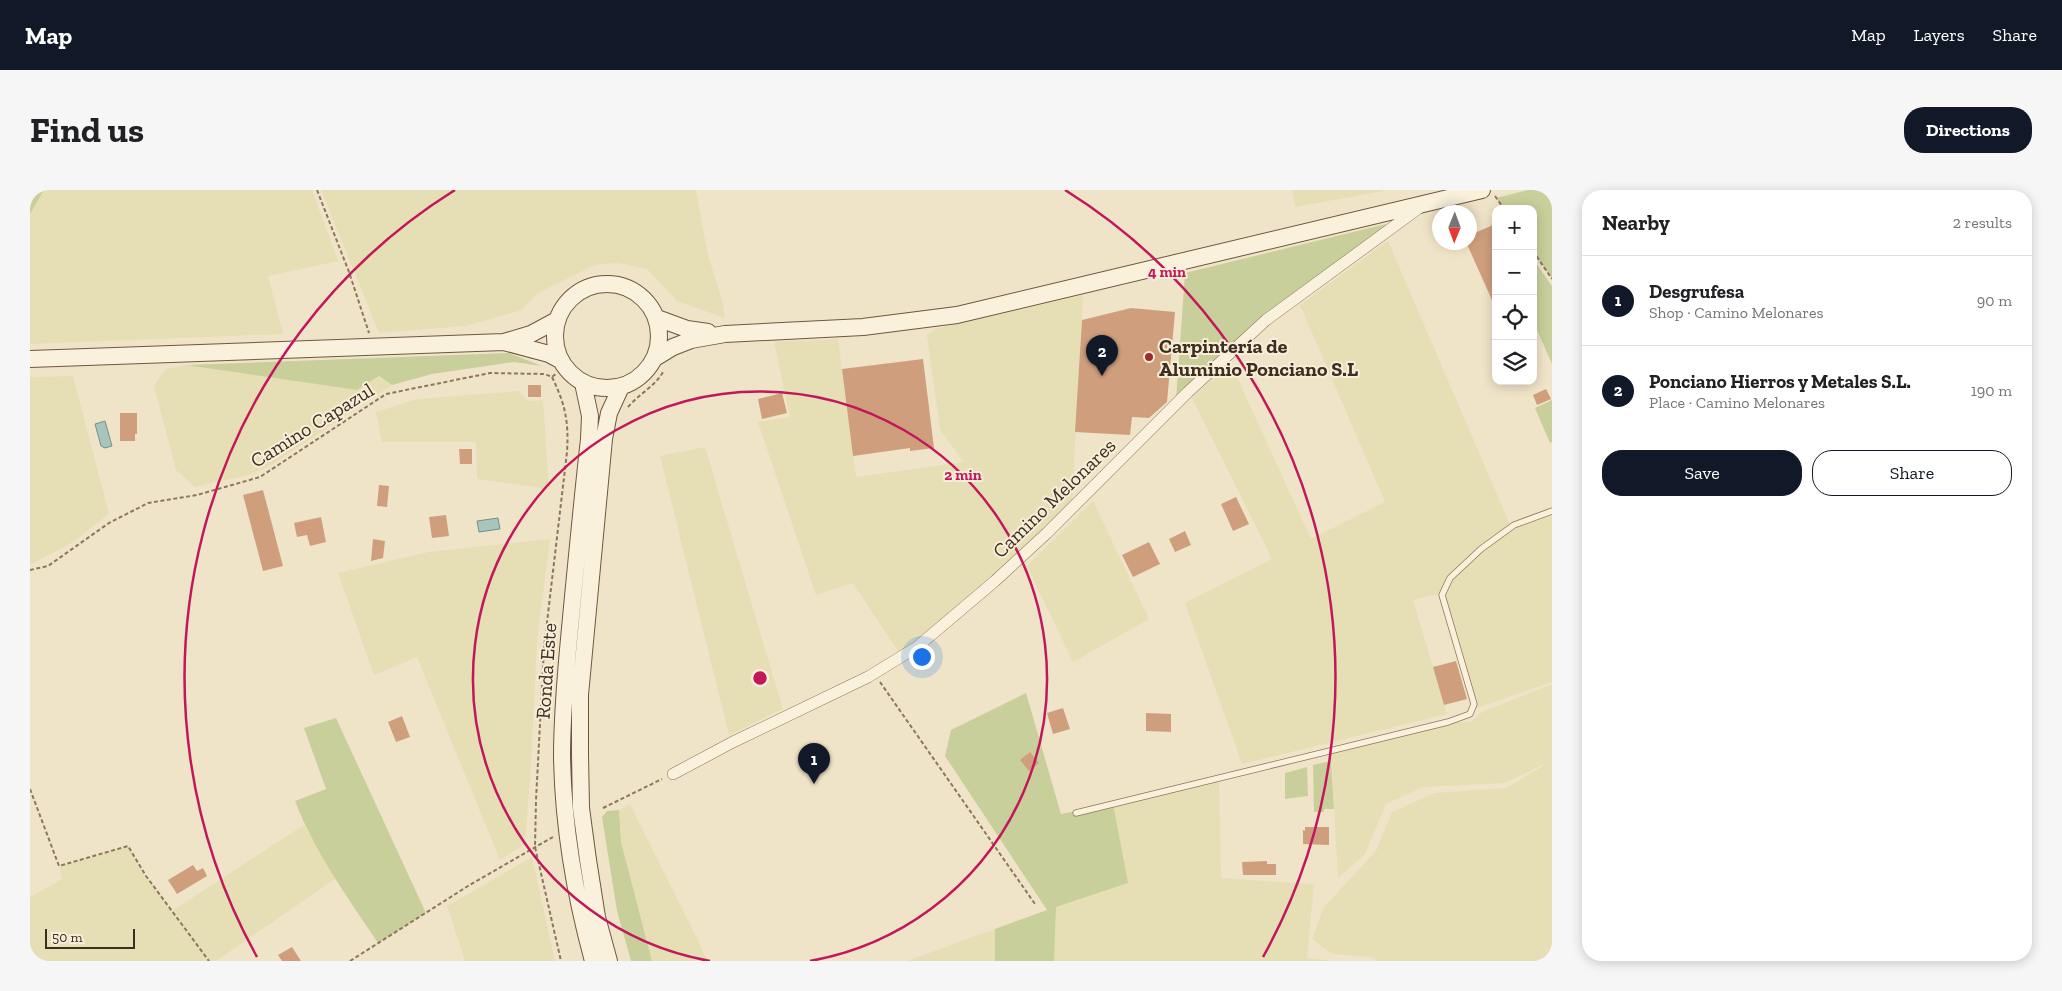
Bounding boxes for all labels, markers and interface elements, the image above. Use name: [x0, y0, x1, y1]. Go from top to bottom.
text: Map: [25, 21, 72, 50]
text: Map: [1851, 24, 1886, 46]
text: Layers: [1914, 24, 1965, 46]
text: Share: [1993, 24, 2037, 46]
button: Directions: [1904, 107, 2032, 153]
text: Find us: [30, 109, 144, 151]
north arrow: [1432, 205, 1477, 250]
map controls: [1492, 205, 1537, 385]
button: +: [1492, 205, 1537, 250]
text: Nearby: [1602, 210, 1670, 235]
text: 2 results: [1953, 213, 2012, 232]
button: −: [1492, 250, 1537, 295]
text: 4 min: [1148, 263, 1186, 281]
text: Desgrufesa: [1649, 280, 1744, 303]
text: 1: [1615, 291, 1621, 310]
text: 90 m: [1977, 291, 2012, 310]
button: locate: [1492, 295, 1537, 340]
text: Shop · Camino Melonares: [1649, 303, 1824, 322]
place label: Carpintería de Aluminio Ponciano S.L: [1159, 334, 1358, 381]
pin: 2: [1086, 335, 1118, 376]
button: layers: [1492, 340, 1537, 385]
marker: Carpintería de Aluminio Ponciano S.L: [1143, 351, 1155, 363]
text: Ponciano Hierros y Metales S.L.: [1649, 370, 1911, 393]
street label: Camino Capazul: [246, 378, 378, 472]
text: 2: [1614, 381, 1622, 400]
text: 190 m: [1971, 381, 2012, 400]
text: Place · Camino Melonares: [1649, 393, 1825, 412]
street label: Camino Melonares: [988, 433, 1120, 563]
button: Save: [1602, 450, 1802, 496]
button: Share: [1812, 450, 2012, 496]
text: 2 min: [944, 466, 982, 484]
street label: Ronda Este: [531, 622, 561, 720]
your location: [909, 644, 935, 670]
centre of rings: [751, 669, 769, 687]
pin: 1: [798, 743, 830, 784]
scale bar: [45, 926, 135, 949]
text: 50 m: [52, 929, 83, 946]

